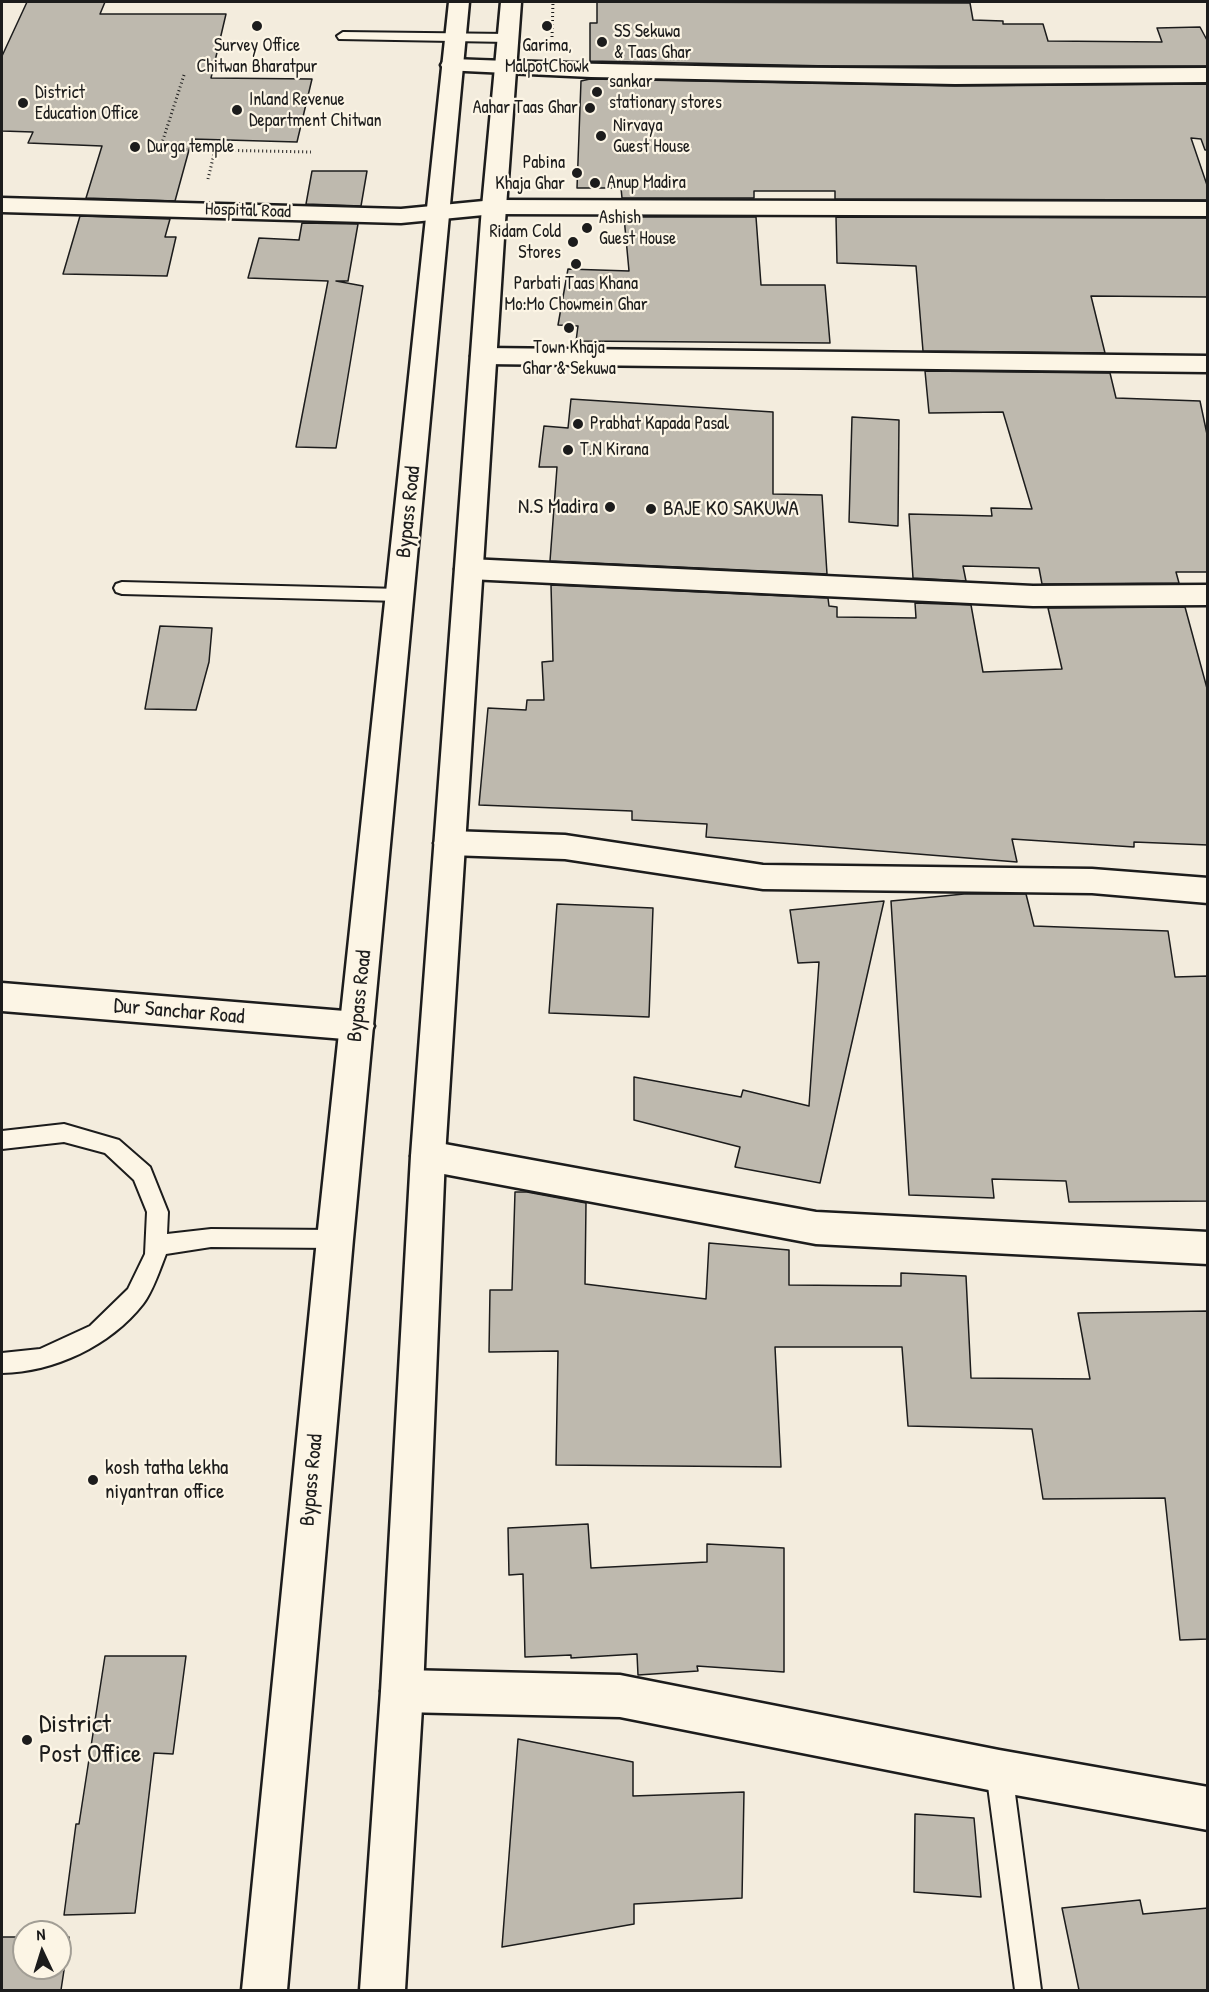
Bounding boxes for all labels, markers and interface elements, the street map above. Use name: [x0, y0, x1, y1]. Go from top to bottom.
marker: Survey Office Chitwan Bharatpur: [250, 19, 264, 33]
marker: Garima, MalpotChowk: [540, 19, 554, 33]
place label: SS Sekuwa & Taas Ghar: [614, 21, 691, 63]
place label: Survey Office Chitwan Bharatpur: [196, 35, 318, 78]
place label: Garima, MalpotChowk: [505, 35, 589, 78]
marker: SS Sekuwa & Taas Ghar: [595, 35, 609, 49]
place label: sankar stationary stores: [609, 71, 722, 113]
place label: District Education Office: [35, 82, 139, 124]
marker: sankar stationary stores: [590, 85, 604, 99]
place label: Inland Revenue Department Chitwan: [249, 89, 382, 132]
marker: District Education Office: [16, 96, 30, 110]
place label: Aahar Taas Ghar: [473, 97, 578, 119]
marker: Aahar Taas Ghar: [583, 101, 597, 115]
marker: Inland Revenue Department Chitwan: [230, 103, 244, 117]
place label: Nirvaya Guest House: [613, 115, 690, 158]
marker: Nirvaya Guest House: [594, 129, 608, 143]
place label: Durga temple: [147, 136, 234, 158]
marker: Durga temple: [128, 140, 142, 154]
place label: Pabina Khaja Ghar: [495, 152, 565, 195]
marker: Pabina Khaja Ghar: [570, 166, 584, 180]
place label: Anup Madira: [607, 172, 686, 194]
marker: Anup Madira: [588, 176, 602, 190]
street label: Hospital Road: [205, 199, 291, 223]
place label: Ashish Guest House: [599, 207, 676, 250]
place label: Ridam Cold Stores: [489, 221, 561, 264]
marker: Ashish Guest House: [580, 221, 594, 235]
marker: Ridam Cold Stores: [566, 235, 580, 249]
marker: Parbati Taas Khana Mo:Mo Chowmein Ghar: [569, 257, 583, 271]
place label: Parbati Taas Khana Mo:Mo Chowmein Ghar: [504, 273, 648, 316]
marker: Town Khaja Ghar & Sekuwa: [562, 321, 576, 335]
place label: Town Khaja Ghar & Sekuwa: [522, 337, 616, 380]
place label: Prabhat Kapada Pasal: [590, 413, 729, 435]
marker: Prabhat Kapada Pasal: [571, 417, 585, 431]
place label: T.N Kirana: [580, 439, 649, 461]
marker: T.N Kirana: [561, 443, 575, 457]
street label: Bypass Road: [392, 465, 426, 559]
place label: N.S Madira: [518, 494, 598, 520]
place label: BAJE KO SAKUWA: [663, 496, 799, 522]
marker: N.S Madira: [603, 500, 617, 514]
marker: BAJE KO SAKUWA: [644, 502, 658, 516]
street label: Bypass Road: [343, 949, 377, 1043]
street label: Dur Sanchar Road: [113, 994, 245, 1030]
street label: Bypass Road: [295, 1433, 329, 1527]
place label: kosh tatha lekha niyantran office: [105, 1455, 228, 1505]
marker: kosh tatha lekha niyantran office: [86, 1473, 100, 1487]
place label: District Post Office: [39, 1709, 141, 1770]
marker: District Post Office: [20, 1733, 34, 1747]
north arrow: [12, 1920, 72, 1980]
text: N: [36, 1923, 46, 1945]

